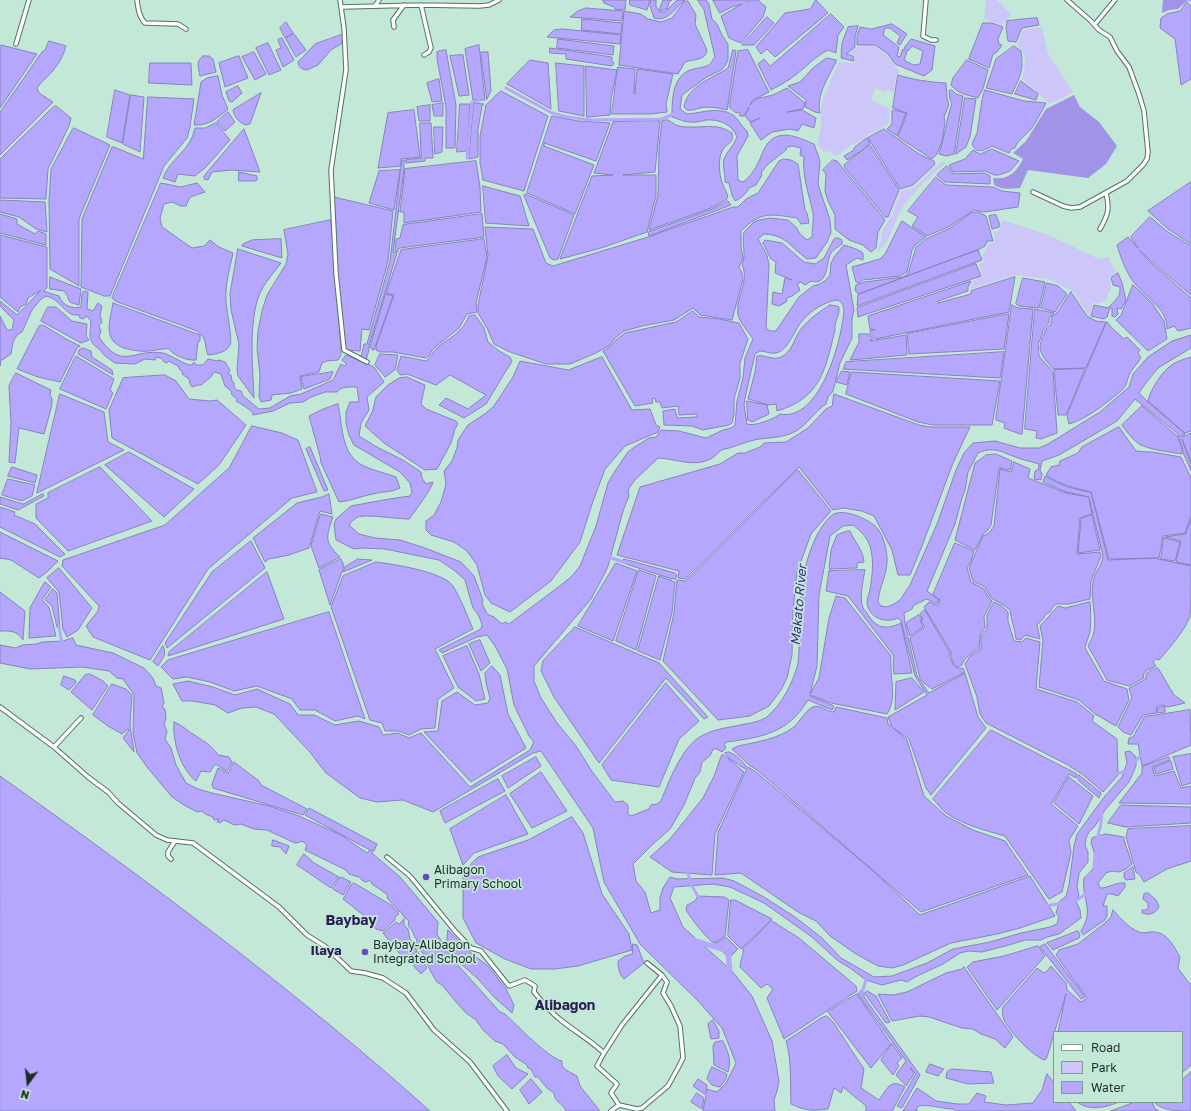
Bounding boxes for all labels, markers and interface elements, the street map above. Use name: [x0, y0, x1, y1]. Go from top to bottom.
water label: Makato River: [788, 564, 810, 646]
place label: Alibagon Primary School: [434, 863, 522, 891]
marker: Alibagon Primary School: [421, 872, 431, 882]
district label: Baybay: [325, 913, 377, 929]
place label: Baybay-Alibagon Integrated School: [373, 938, 476, 966]
district label: Ilaya: [310, 943, 342, 959]
marker: Baybay-Alibagon Integrated School: [360, 947, 370, 957]
district label: Alibagon: [535, 998, 595, 1014]
legend: [1053, 1031, 1183, 1103]
text: Road: [1091, 1040, 1120, 1055]
text: Park: [1091, 1060, 1117, 1075]
north arrow: [8, 1063, 48, 1103]
text: Water: [1091, 1080, 1125, 1095]
text: N: [19, 1088, 30, 1102]

